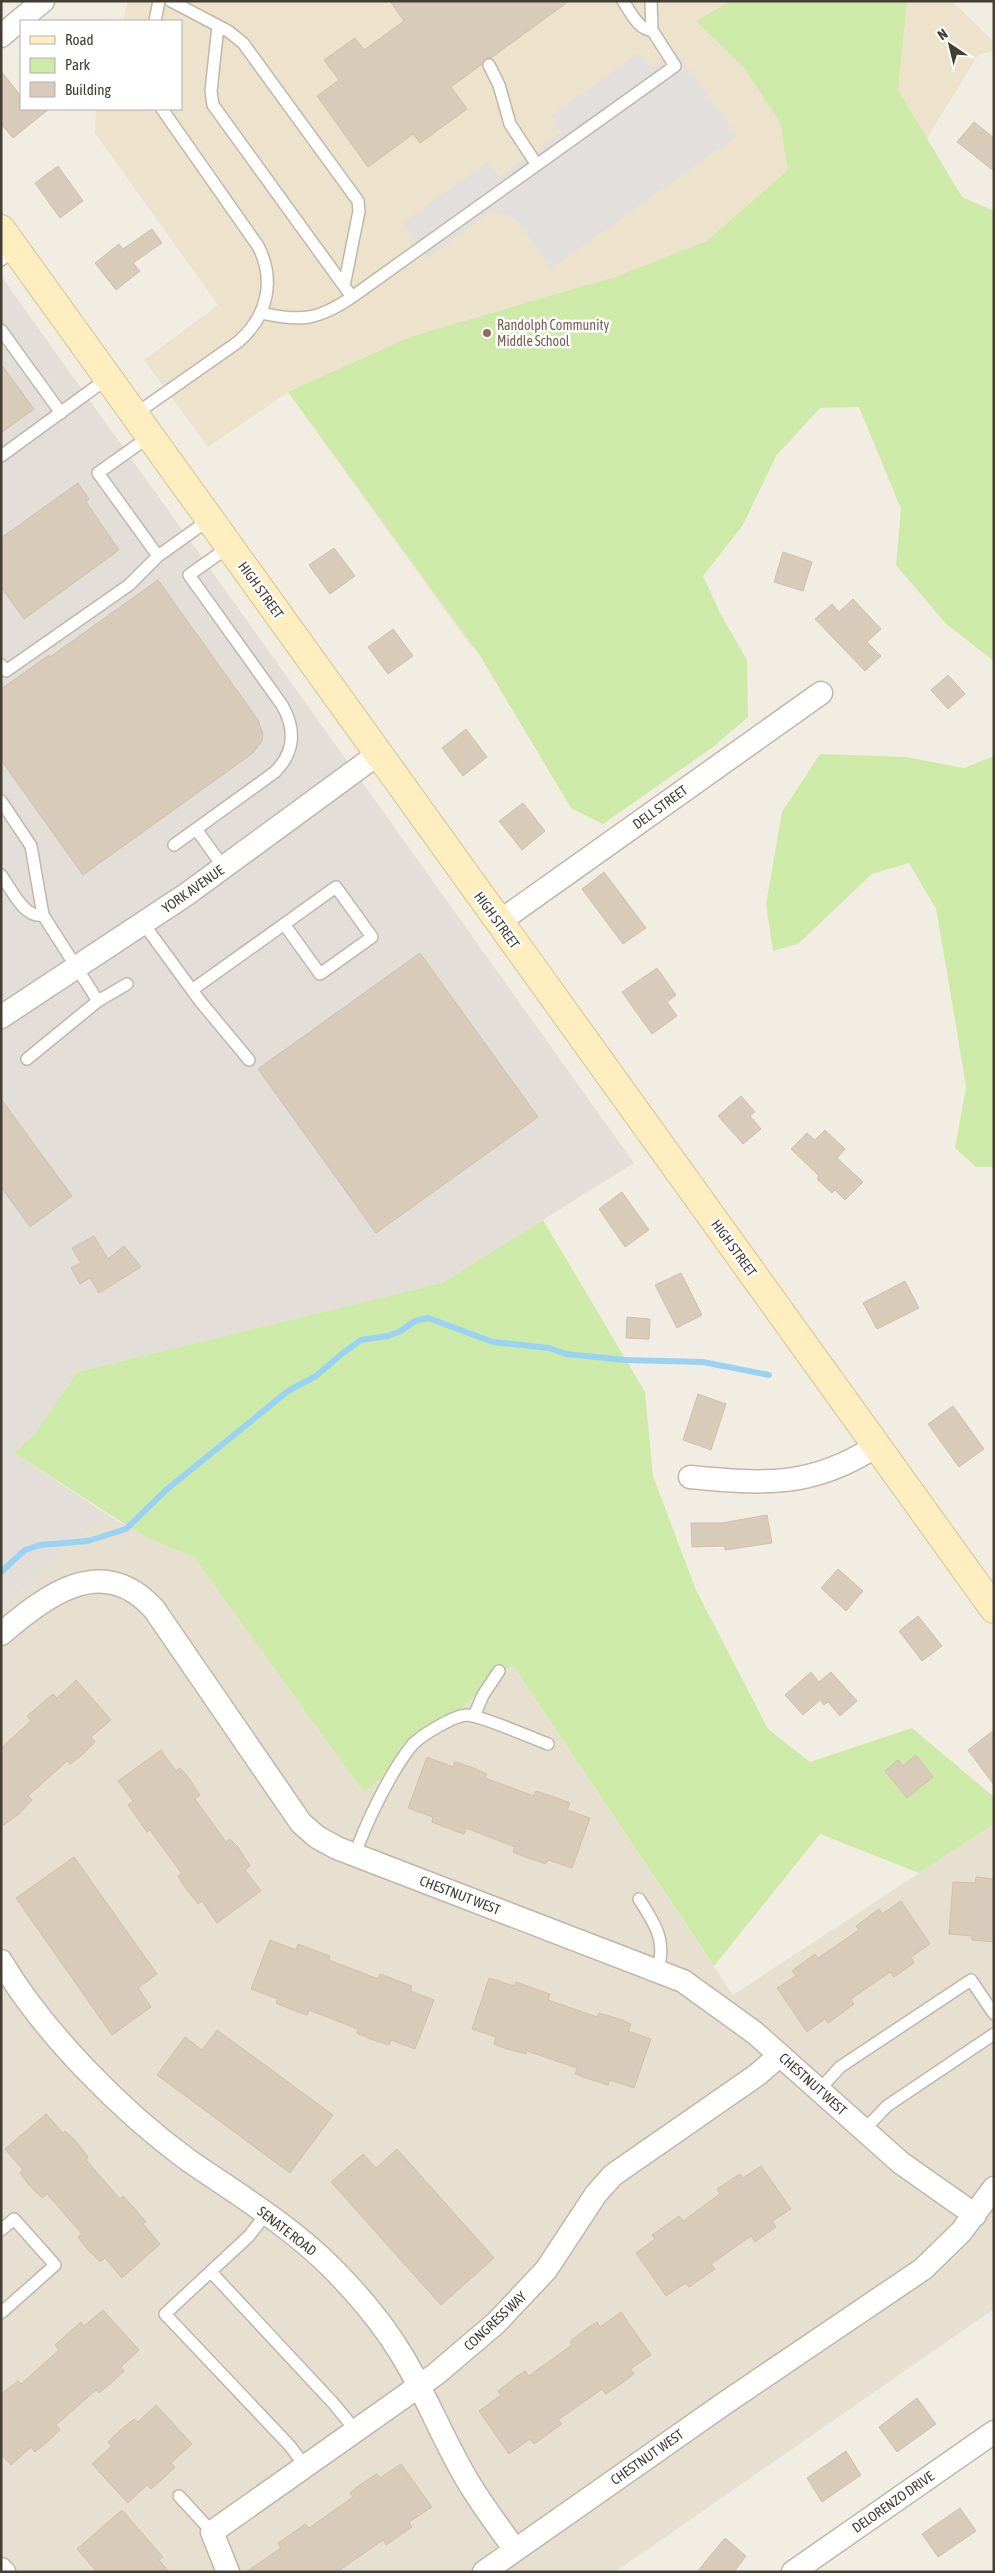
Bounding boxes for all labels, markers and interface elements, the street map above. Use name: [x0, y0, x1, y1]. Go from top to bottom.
legend: [20, 20, 182, 110]
north arrow: [925, 20, 975, 70]
text: N: [935, 25, 951, 43]
text: Road: [65, 31, 94, 48]
text: Park: [65, 56, 90, 73]
text: Building: [65, 81, 111, 98]
place label: Randolph Community Middle School: [497, 317, 609, 349]
marker: Randolph Community Middle School: [481, 327, 493, 339]
street label: HIGH STREET: [235, 558, 287, 622]
street label: DELL STREET: [630, 782, 690, 832]
street label: YORK AVENUE: [159, 862, 227, 916]
street label: HIGH STREET: [471, 888, 523, 952]
street label: HIGH STREET: [708, 1216, 760, 1280]
street label: CHESTNUT WEST: [417, 1872, 503, 1918]
street label: CHESTNUT WEST: [776, 2050, 850, 2118]
street label: SENATE ROAD: [254, 2203, 320, 2259]
street label: CONGRESS WAY: [461, 2288, 530, 2354]
street label: CHESTNUT WEST: [608, 2426, 686, 2488]
street label: DELORENZO DRIVE: [849, 2468, 937, 2536]

